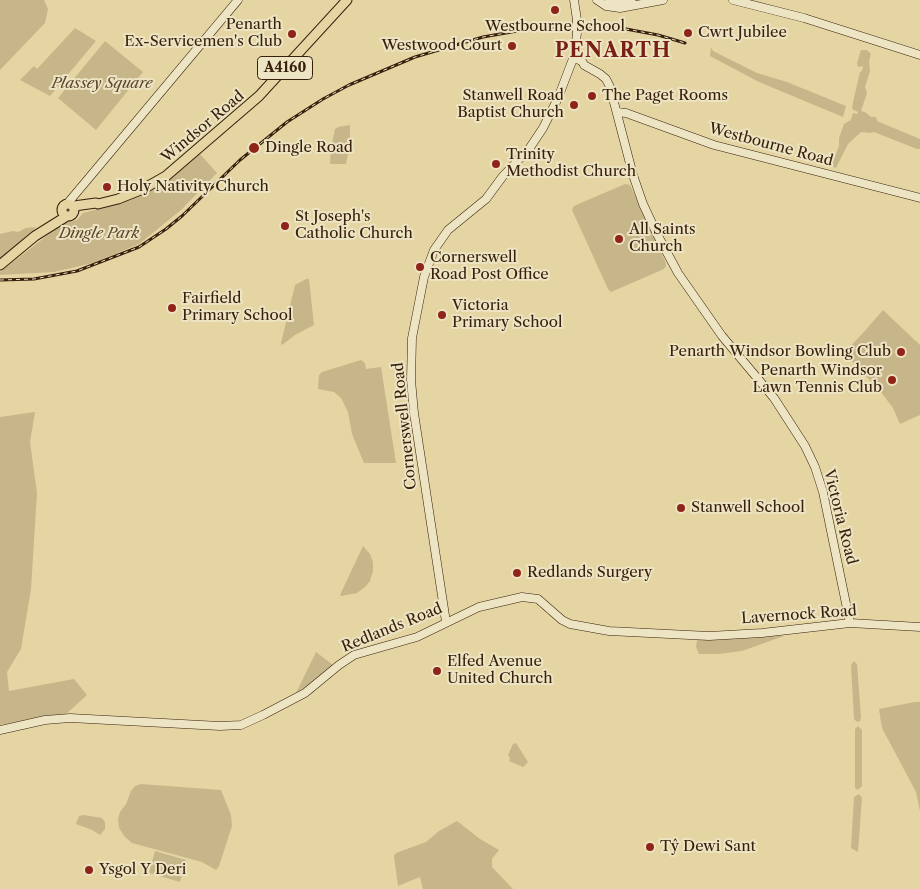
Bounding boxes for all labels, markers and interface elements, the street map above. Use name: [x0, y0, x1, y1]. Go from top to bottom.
marker: Westbourne School: [549, 4, 561, 16]
place label: Penarth Ex-Servicemen's Club: [124, 16, 282, 51]
place label: Westbourne School: [485, 18, 625, 36]
place label: Cwrt Jubilee: [698, 24, 787, 42]
marker: Cwrt Jubilee: [682, 27, 694, 39]
marker: Penarth Ex-Servicemen's Club: [286, 28, 298, 40]
place label: Westwood Court: [382, 37, 502, 55]
district label: PENARTH: [554, 39, 672, 63]
marker: Westwood Court: [506, 40, 518, 52]
road number: A4160: [258, 56, 312, 80]
park label: Plassey Square: [52, 75, 152, 93]
street label: Windsor Road: [158, 87, 248, 167]
place label: Stanwell Road Baptist Church: [457, 87, 564, 122]
place label: The Paget Rooms: [602, 87, 728, 105]
marker: The Paget Rooms: [586, 90, 598, 102]
marker: Stanwell Road Baptist Church: [568, 99, 580, 111]
street label: Westbourne Road: [707, 120, 835, 170]
place label: Dingle Road: [265, 139, 353, 157]
marker: Dingle Road: [247, 141, 261, 155]
place label: Trinity Methodist Church: [506, 146, 636, 181]
marker: Trinity Methodist Church: [490, 158, 502, 170]
place label: Holy Nativity Church: [117, 178, 269, 196]
marker: Holy Nativity Church: [101, 181, 113, 193]
place label: St Joseph's Catholic Church: [295, 208, 413, 243]
marker: St Joseph's Catholic Church: [279, 220, 291, 232]
place label: All Saints Church: [629, 221, 696, 256]
park label: Dingle Park: [59, 225, 139, 243]
marker: All Saints Church: [613, 233, 625, 245]
place label: Cornerswell Road Post Office: [430, 249, 549, 284]
marker: Cornerswell Road Post Office: [414, 261, 426, 273]
place label: Fairfield Primary School: [182, 290, 292, 325]
place label: Victoria Primary School: [452, 297, 562, 332]
marker: Fairfield Primary School: [166, 302, 178, 314]
marker: Victoria Primary School: [436, 309, 448, 321]
place label: Penarth Windsor Bowling Club: [669, 343, 891, 361]
marker: Penarth Windsor Bowling Club: [895, 346, 907, 358]
street label: Cornerswell Road: [389, 361, 421, 491]
place label: Penarth Windsor Lawn Tennis Club: [752, 362, 882, 397]
marker: Penarth Windsor Lawn Tennis Club: [886, 374, 898, 386]
street label: Victoria Road: [819, 467, 861, 567]
place label: Stanwell School: [691, 499, 805, 517]
marker: Stanwell School: [675, 502, 687, 514]
place label: Redlands Surgery: [527, 564, 652, 582]
marker: Redlands Surgery: [511, 567, 523, 579]
street label: Redlands Road: [339, 600, 445, 656]
street label: Lavernock Road: [741, 602, 857, 628]
place label: Elfed Avenue United Church: [447, 653, 553, 688]
marker: Elfed Avenue United Church: [431, 665, 443, 677]
place label: Tŷ Dewi Sant: [660, 838, 756, 856]
marker: Tŷ Dewi Sant: [644, 841, 656, 853]
place label: Ysgol Y Deri: [99, 861, 186, 879]
marker: Ysgol Y Deri: [83, 864, 95, 876]

